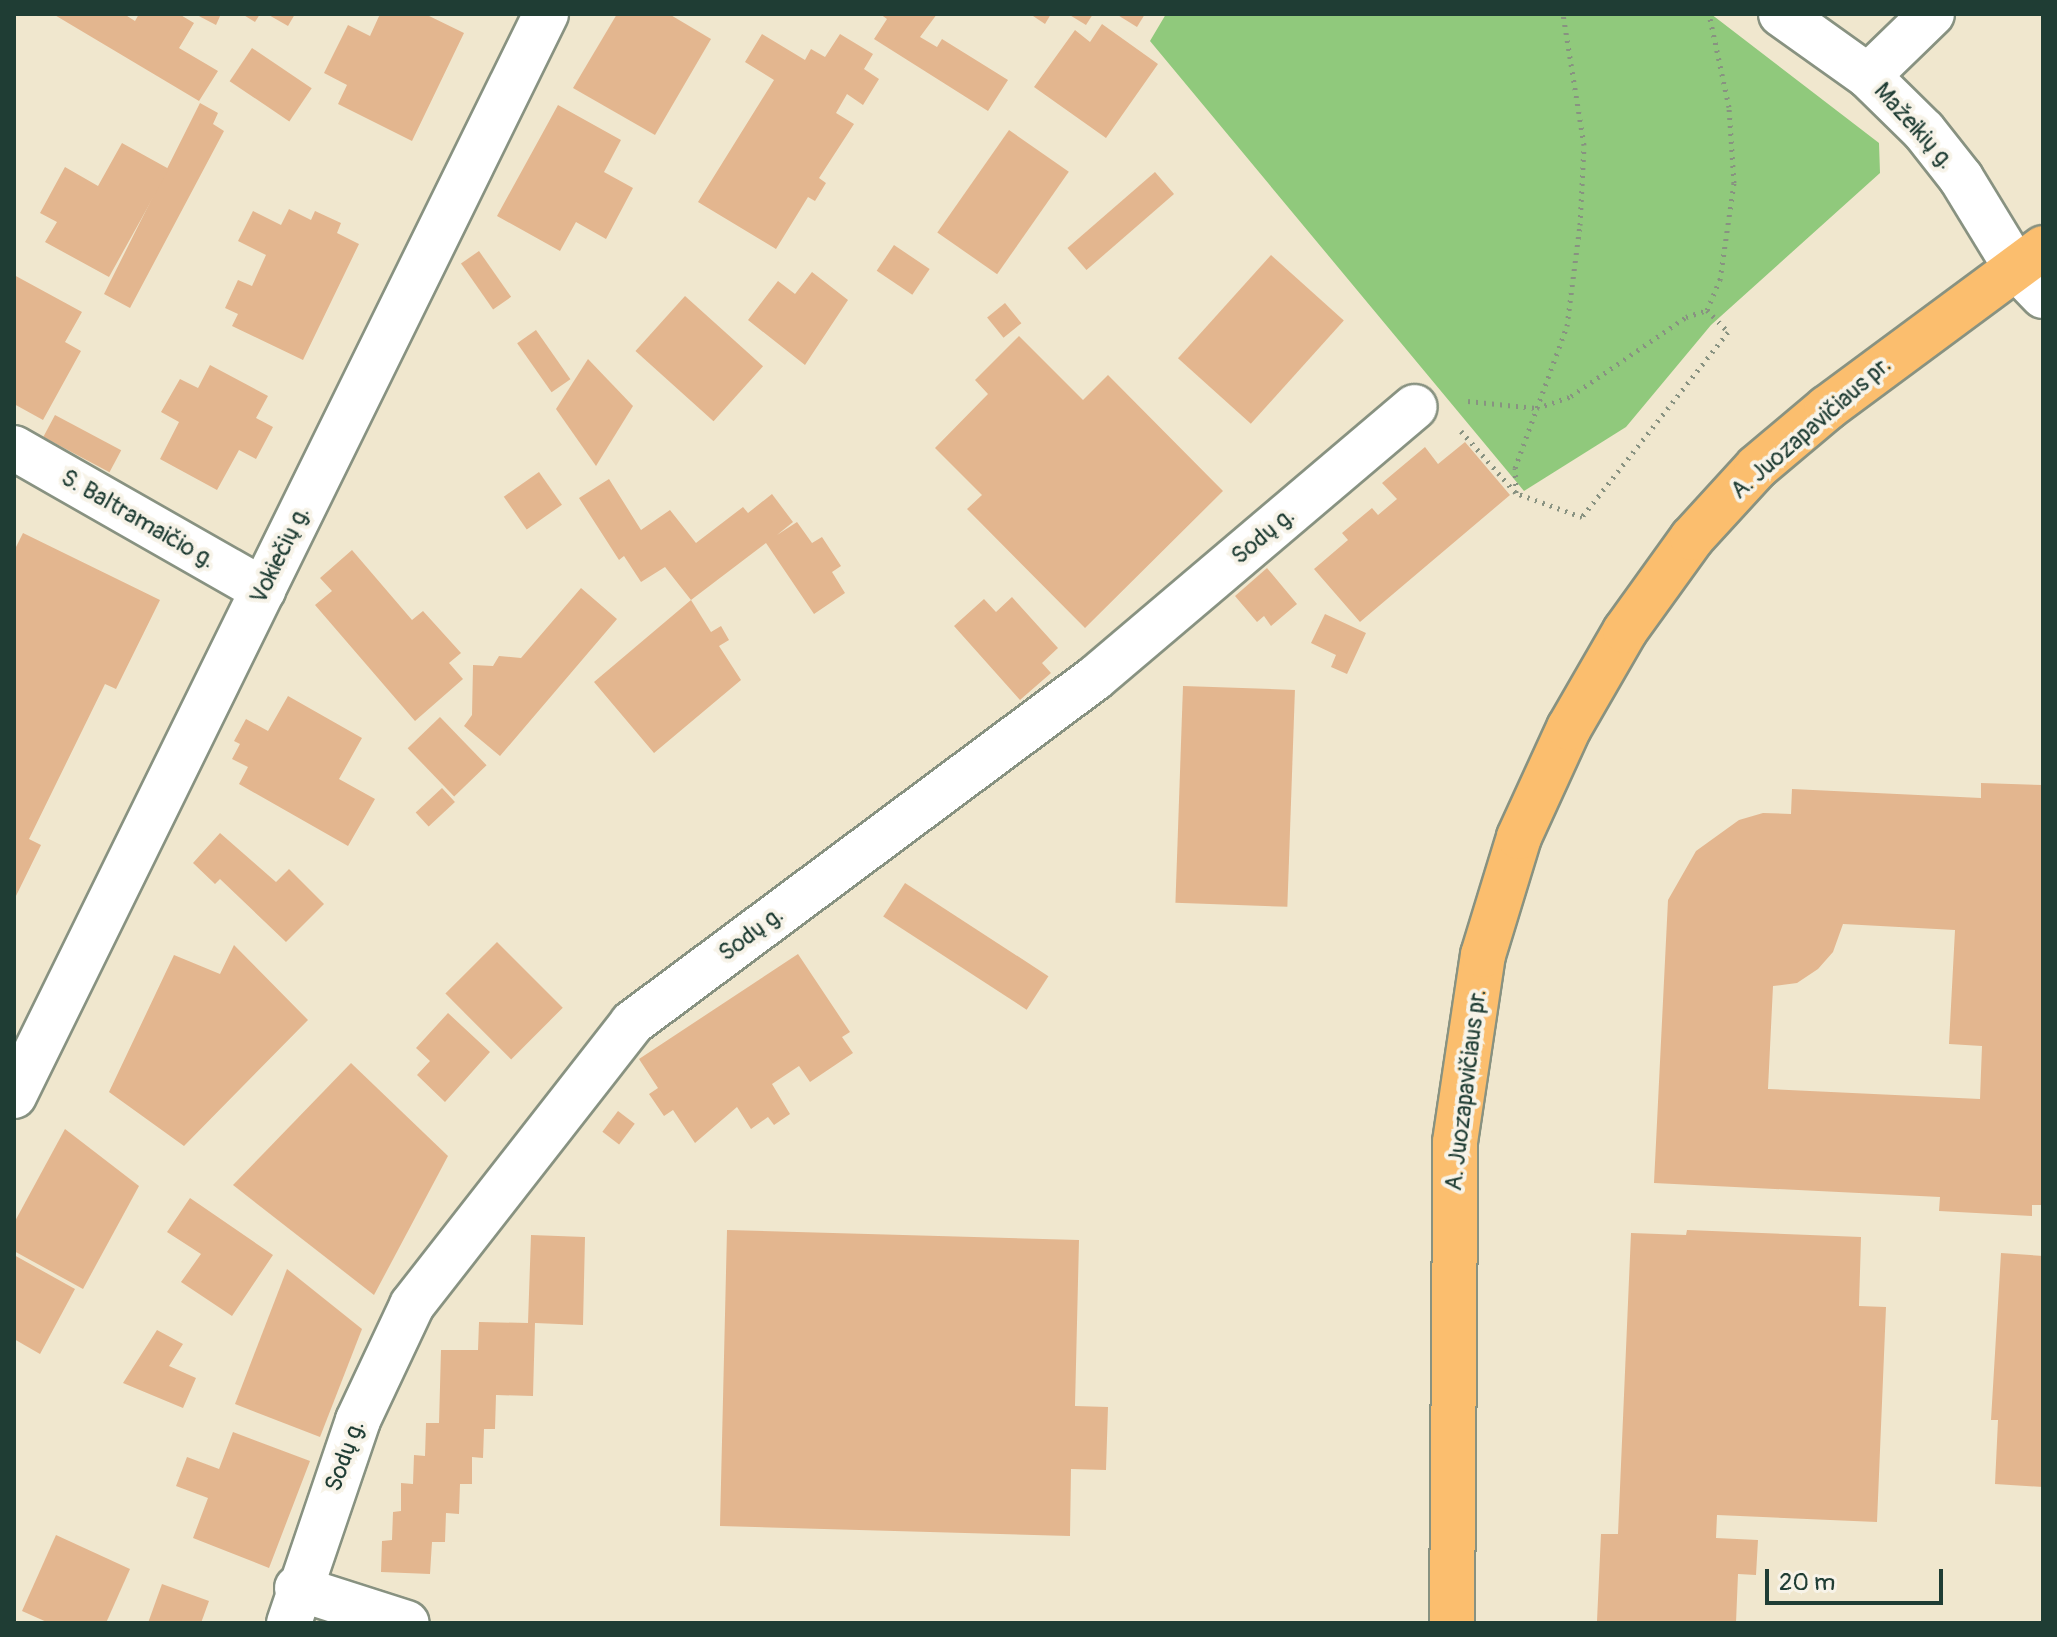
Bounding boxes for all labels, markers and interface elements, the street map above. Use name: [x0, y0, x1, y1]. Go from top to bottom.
street label: Mažeikių g.: [1868, 77, 1960, 175]
street label: A. Juozapavičiaus pr.: [1725, 351, 1897, 505]
street label: S. Baltramaičio g.: [56, 463, 220, 575]
street label: Vokiečių g.: [244, 501, 316, 609]
street label: Sodų g.: [1226, 501, 1300, 571]
street label: Sodų g.: [713, 900, 789, 968]
street label: A. Juozapavičiaus pr.: [1439, 988, 1493, 1192]
street label: Sodų g.: [319, 1416, 371, 1496]
scale bar: [1769, 1553, 1947, 1603]
text: 20 m: [1779, 1568, 1835, 1597]

